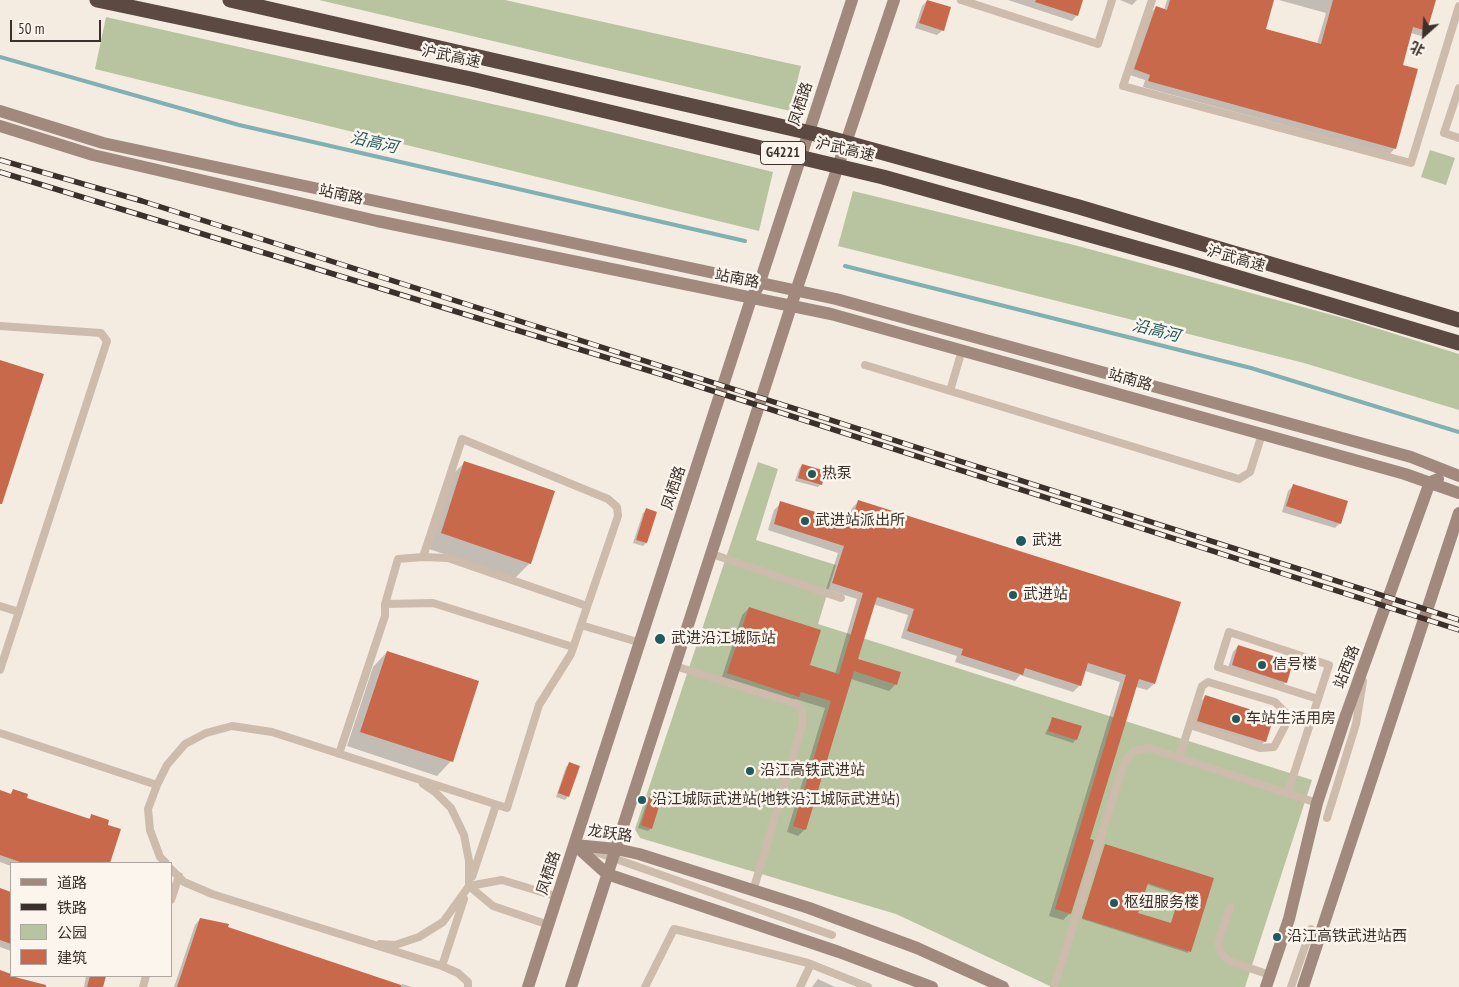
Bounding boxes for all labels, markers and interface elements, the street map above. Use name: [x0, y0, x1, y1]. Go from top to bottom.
scale bar: [12, 10, 104, 42]
north arrow: [1399, 10, 1449, 60]
text: 50 m: [18, 19, 44, 38]
text: 北: [1407, 37, 1428, 60]
street label: 沪武高速: [420, 42, 482, 72]
street label: 凤栖路: [785, 80, 817, 128]
water label: 沿高河: [348, 128, 400, 158]
street label: 沪武高速: [814, 134, 876, 166]
road number: G4221: [760, 142, 806, 164]
street label: 站南路: [317, 181, 365, 209]
street label: 沪武高速: [1205, 242, 1267, 276]
street label: 站南路: [713, 266, 761, 292]
water label: 沿高河: [1130, 316, 1182, 346]
street label: 站南路: [1106, 365, 1154, 395]
street label: 凤栖路: [658, 464, 690, 512]
place label: 热泵: [822, 465, 852, 483]
marker: 热泵: [806, 468, 818, 480]
place label: 武进站派出所: [815, 512, 905, 530]
marker: 武进站派出所: [799, 515, 811, 527]
place label: 武进: [1032, 532, 1062, 550]
marker: 武进: [1014, 534, 1028, 548]
place label: 武进站: [1023, 586, 1068, 604]
marker: 武进站: [1007, 589, 1019, 601]
place label: 武进沿江城际站: [671, 630, 776, 648]
marker: 武进沿江城际站: [653, 632, 667, 646]
street label: 站西路: [1331, 643, 1363, 691]
place label: 信号楼: [1272, 656, 1317, 674]
marker: 信号楼: [1256, 659, 1268, 671]
place label: 车站生活用房: [1246, 710, 1336, 728]
marker: 车站生活用房: [1230, 713, 1242, 725]
place label: 沿江高铁武进站: [760, 762, 865, 780]
marker: 沿江高铁武进站: [744, 765, 756, 777]
place label: 沿江城际武进站(地铁沿江城际武进站): [652, 791, 899, 809]
marker: 沿江城际武进站(地铁沿江城际武进站): [636, 794, 648, 806]
street label: 龙跃路: [586, 822, 634, 846]
street label: 凤栖路: [533, 849, 565, 897]
legend: [10, 862, 172, 977]
text: 道路: [57, 873, 87, 892]
place label: 枢纽服务楼: [1124, 894, 1199, 912]
marker: 枢纽服务楼: [1108, 897, 1120, 909]
text: 铁路: [57, 898, 87, 917]
text: 公园: [57, 923, 87, 942]
place label: 沿江高铁武进站西: [1287, 928, 1407, 946]
marker: 沿江高铁武进站西: [1271, 931, 1283, 943]
text: 建筑: [57, 948, 87, 967]

